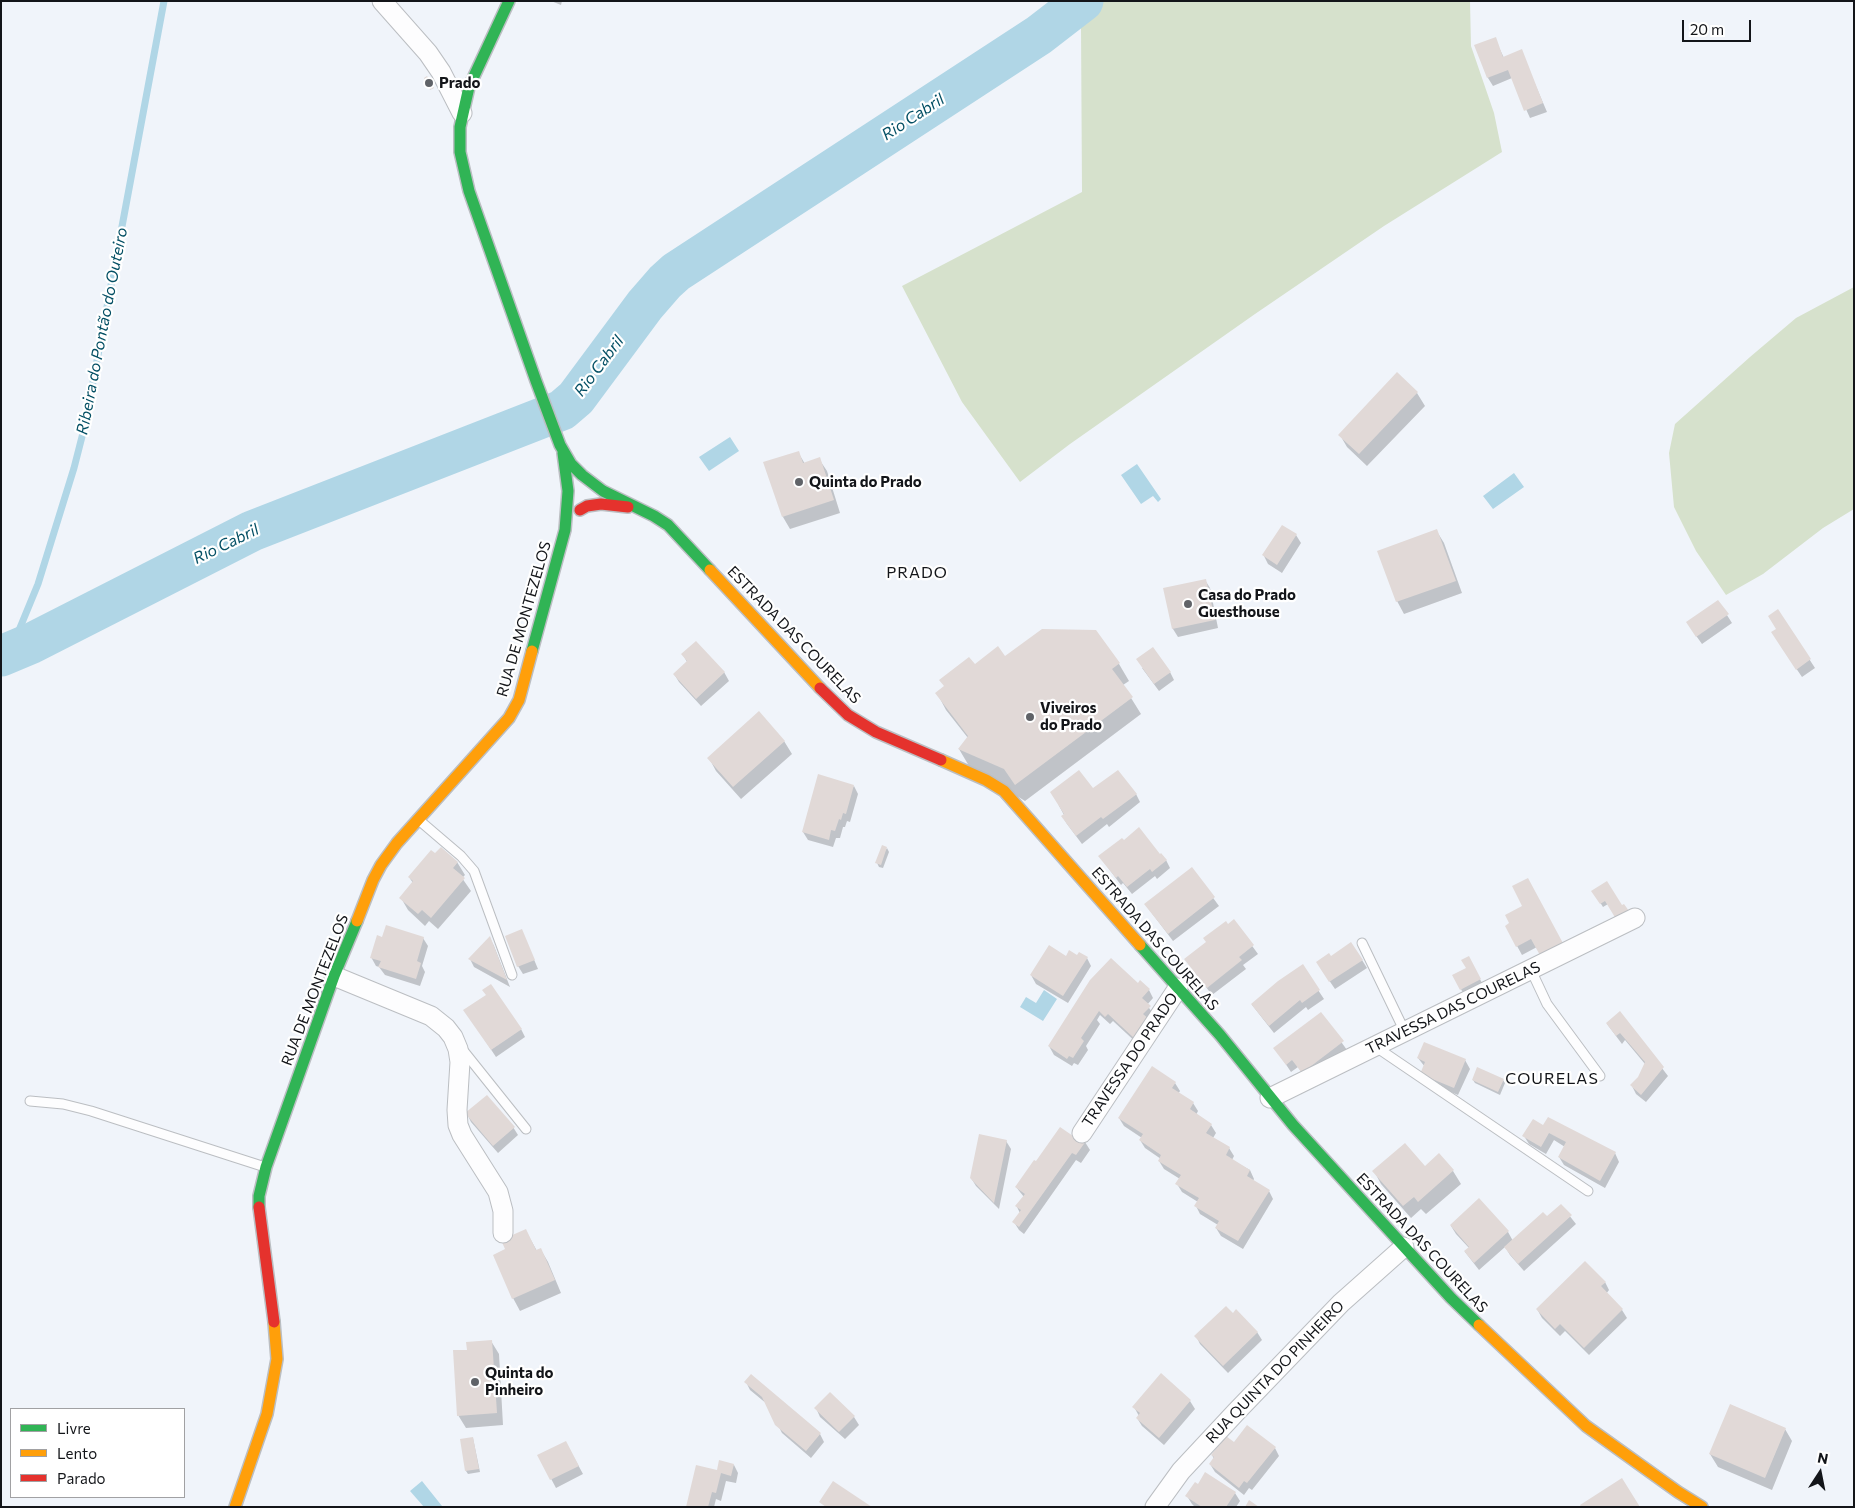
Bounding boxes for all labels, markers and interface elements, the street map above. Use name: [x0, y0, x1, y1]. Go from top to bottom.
scale bar: [1685, 10, 1754, 42]
text: 20 m: [1690, 20, 1724, 38]
place label: Prado: [439, 74, 480, 92]
marker: Prado: [423, 77, 435, 89]
water label: Rio Cabril: [878, 90, 948, 144]
water label: Ribeira do Pontão do Outeiro: [72, 226, 132, 436]
water label: Rio Cabril: [570, 332, 628, 400]
place label: Quinta do Prado: [809, 473, 922, 491]
marker: Quinta do Prado: [793, 476, 805, 488]
water label: Rio Cabril: [190, 520, 262, 568]
street label: RUA DE MONTEZELOS: [493, 539, 555, 699]
street label: ESTRADA DAS COURELAS: [724, 563, 864, 707]
district label: PRADO: [886, 563, 948, 583]
place label: Casa do Prado Guesthouse: [1198, 586, 1296, 621]
marker: Casa do Prado Guesthouse: [1182, 598, 1194, 610]
place label: Viveiros do Prado: [1040, 699, 1102, 734]
marker: Viveiros do Prado: [1024, 711, 1036, 723]
street label: ESTRADA DAS COURELAS: [1088, 864, 1222, 1014]
street label: RUA DE MONTEZELOS: [278, 912, 352, 1068]
street label: TRAVESSA DAS COURELAS: [1363, 958, 1543, 1058]
street label: TRAVESSA DO PRADO: [1078, 989, 1182, 1131]
district label: COURELAS: [1504, 1069, 1600, 1089]
street label: ESTRADA DAS COURELAS: [1353, 1170, 1491, 1316]
street label: RUA QUINTA DO PINHEIRO: [1202, 1297, 1348, 1447]
place label: Quinta do Pinheiro: [485, 1364, 553, 1399]
marker: Quinta do Pinheiro: [469, 1376, 481, 1388]
legend: [10, 1408, 185, 1498]
text: Livre: [57, 1419, 91, 1437]
text: Lento: [57, 1444, 97, 1462]
north arrow: [1795, 1448, 1845, 1498]
text: N: [1816, 1448, 1830, 1467]
text: Parado: [57, 1469, 106, 1487]

